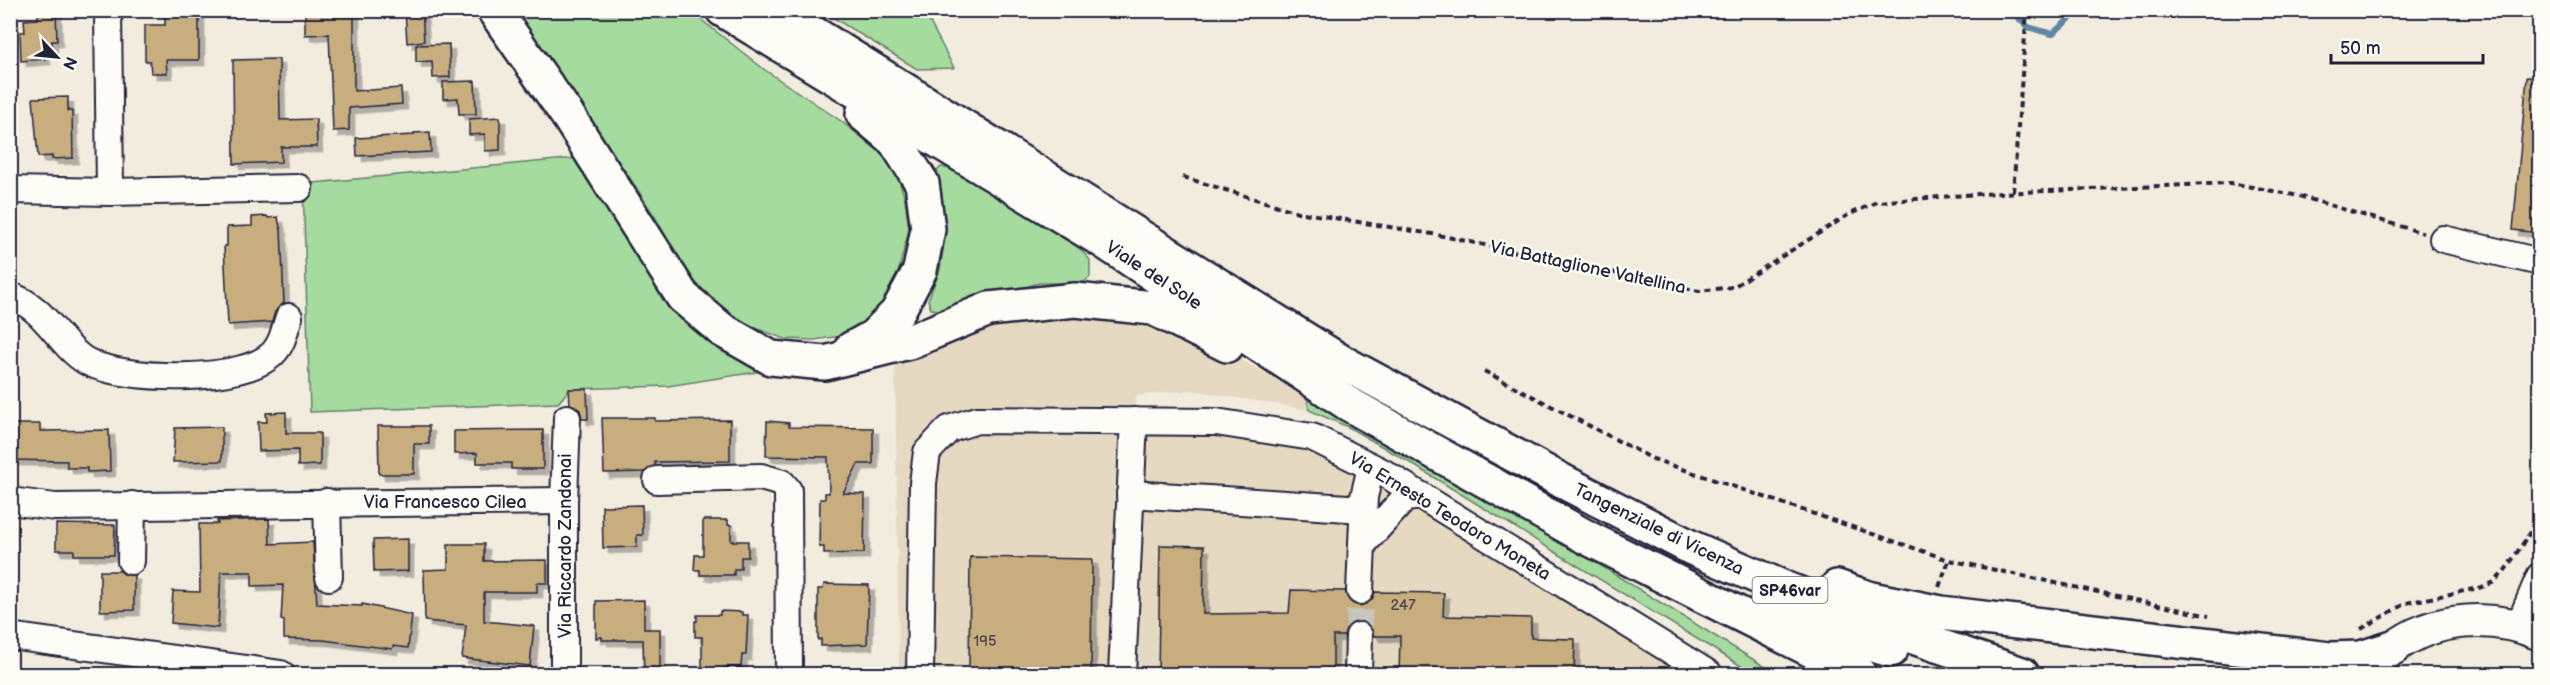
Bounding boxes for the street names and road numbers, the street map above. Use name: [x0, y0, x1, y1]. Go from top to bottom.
street label: Via Battaglione Valtellina: [1488, 236, 1688, 299]
street label: Viale del Sole: [1102, 237, 1206, 314]
street label: Via Ernesto Teodoro Moneta: [1345, 448, 1554, 585]
street label: Via Riccardo Zandonai: [555, 454, 576, 638]
street label: Tangenziale di Vicenza: [1571, 479, 1747, 580]
street label: Via Francesco Cilea: [363, 492, 527, 513]
road number: SP46var: [1752, 577, 1828, 603]

